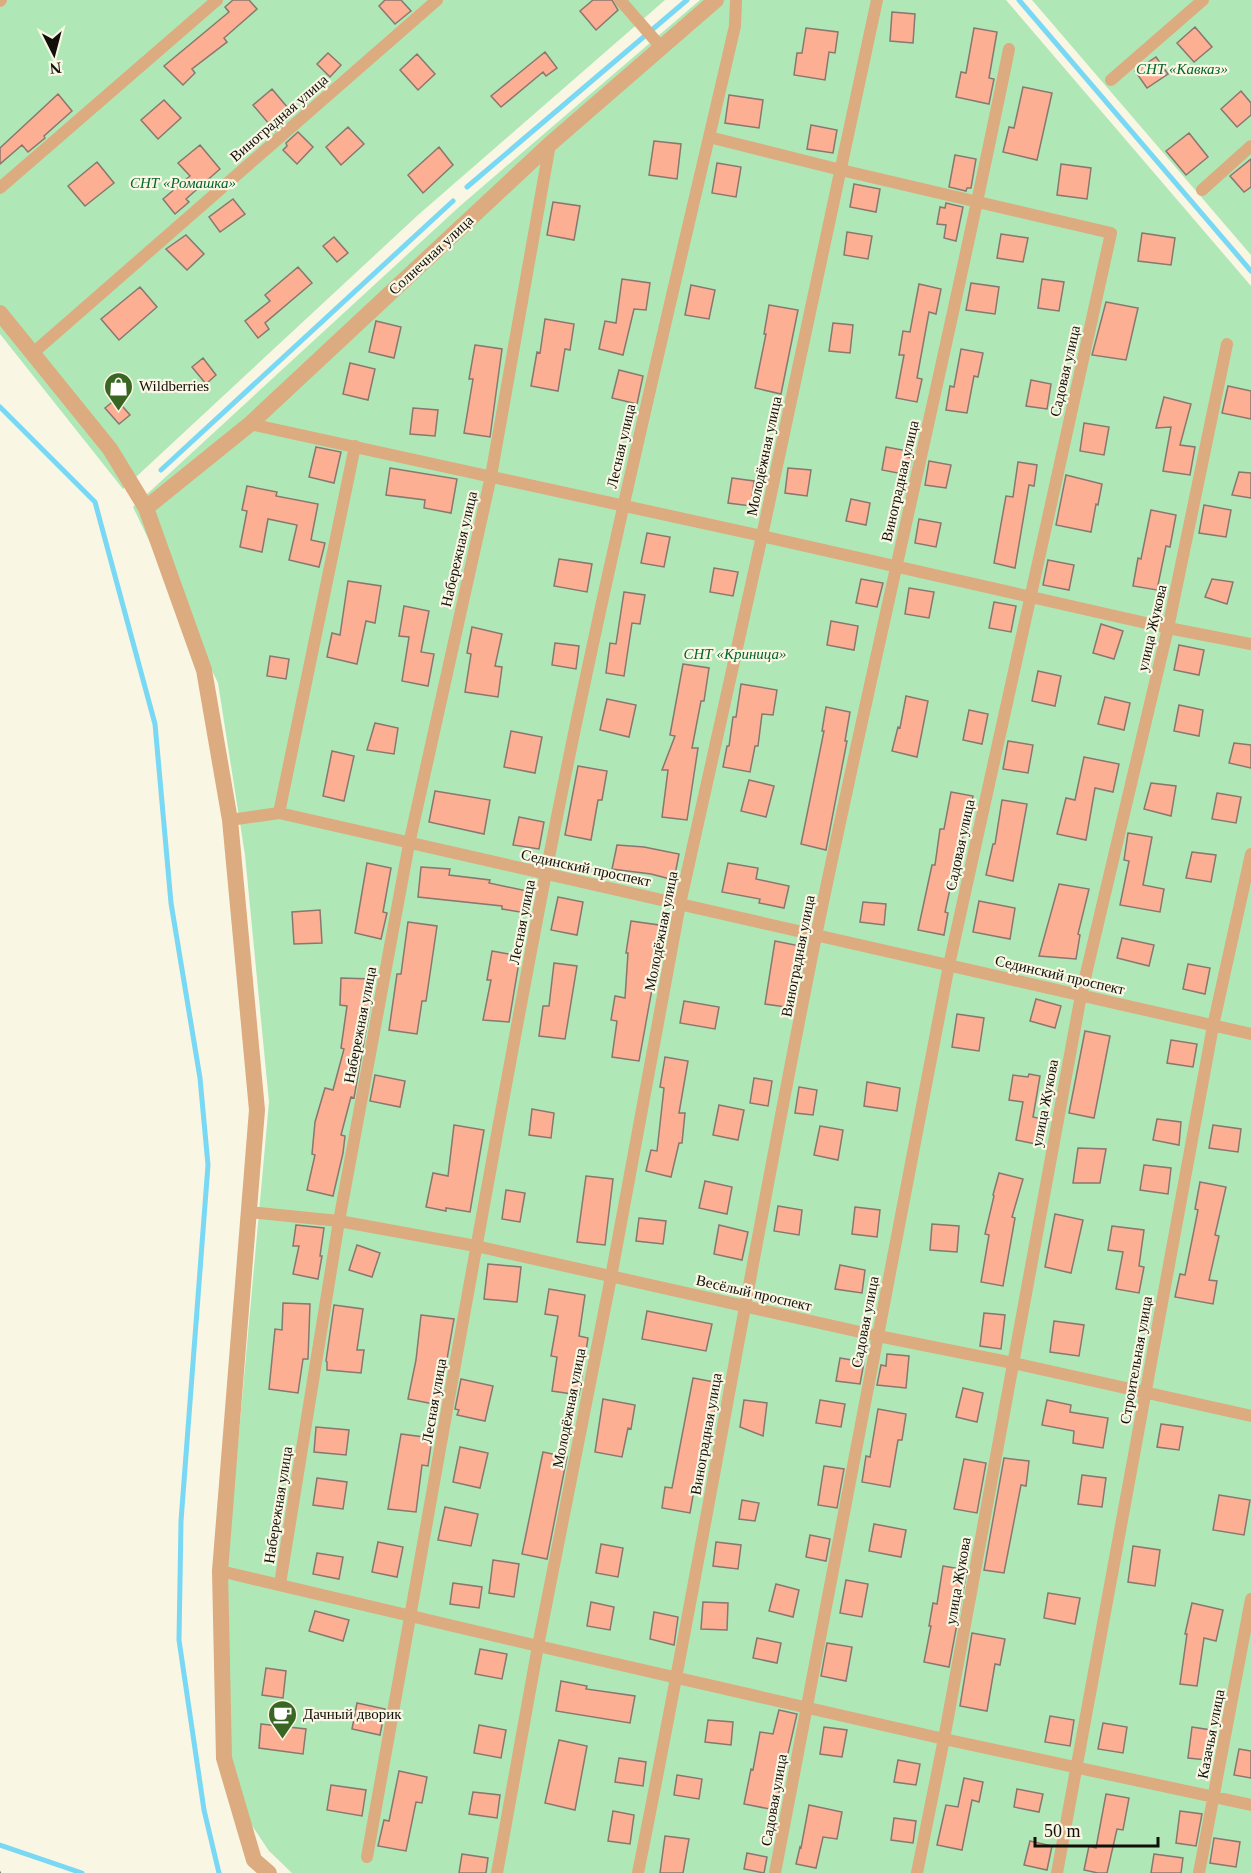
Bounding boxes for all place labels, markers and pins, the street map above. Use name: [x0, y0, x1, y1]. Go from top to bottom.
shop icon: Wildberries: [102, 370, 134, 412]
place label: Wildberries: [139, 378, 209, 394]
cafe icon: Дачный дворик: [266, 1698, 298, 1740]
place label: Дачный дворик: [303, 1706, 402, 1722]

